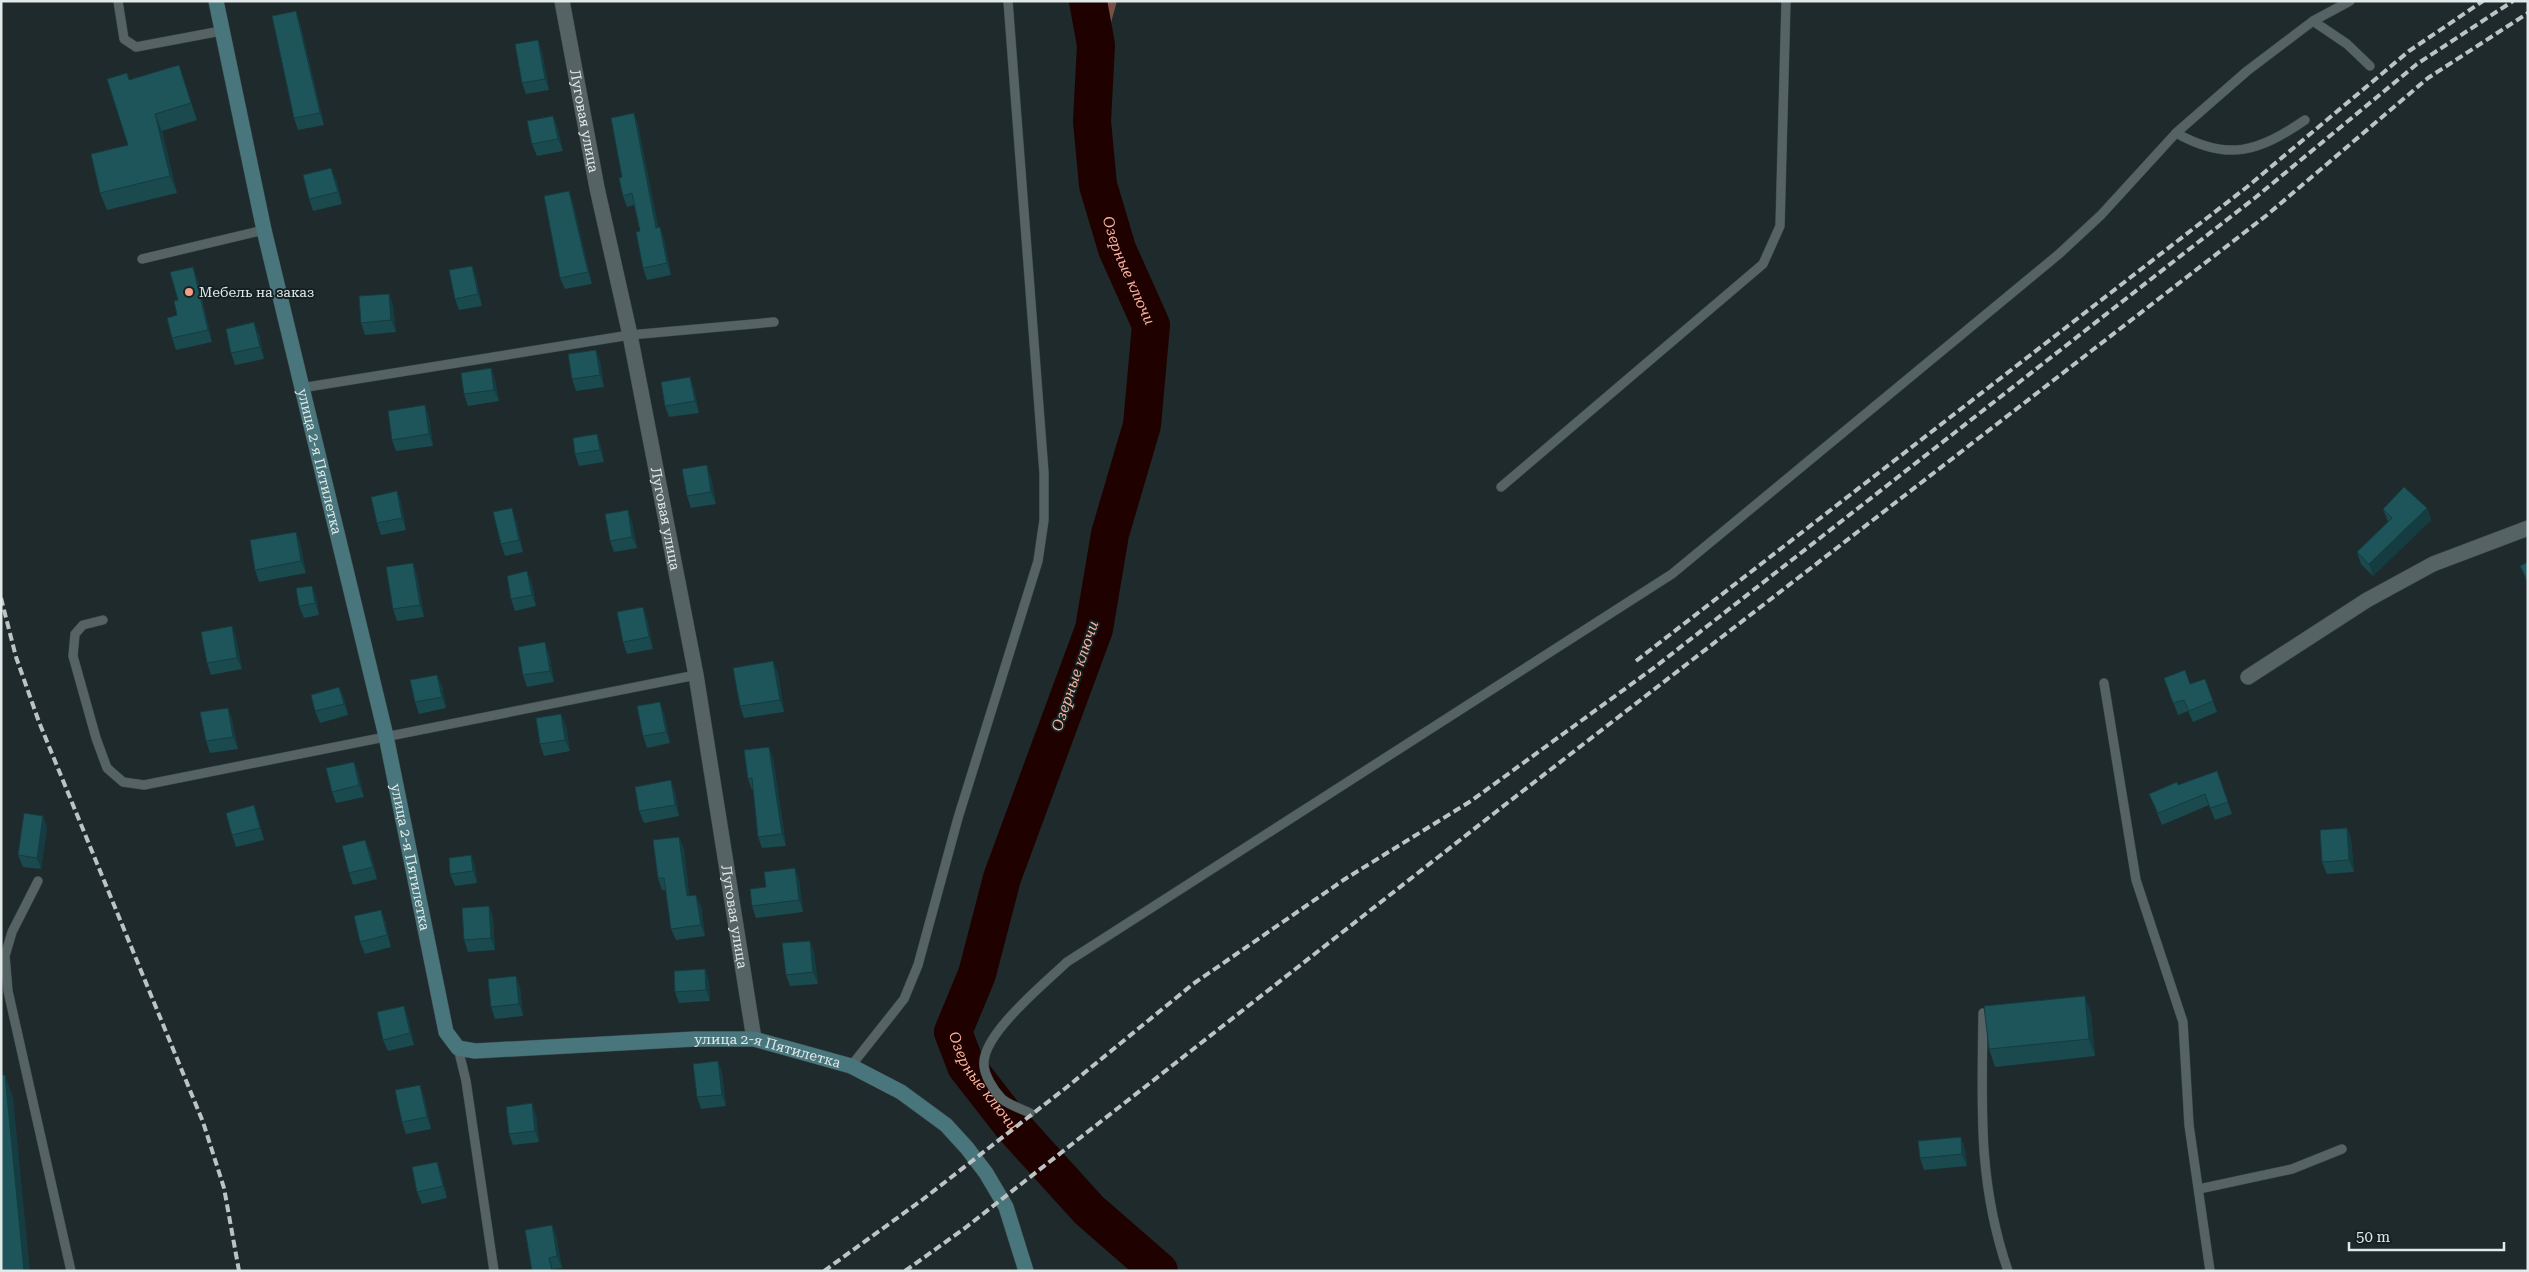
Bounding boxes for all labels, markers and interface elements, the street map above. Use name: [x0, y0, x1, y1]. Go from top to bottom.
street label: Луговая улица: [567, 68, 602, 174]
water label: Озерные ключи: [1099, 214, 1159, 328]
place label: Мебель на заказ: [199, 284, 314, 300]
marker: Мебель на заказ: [183, 286, 195, 298]
street label: улица 2-я Пятилетка: [295, 387, 345, 536]
street label: Луговая улица: [648, 466, 684, 572]
water label: Озерные ключи: [1048, 618, 1102, 734]
street label: улица 2-я Пятилетка: [388, 782, 433, 932]
street label: Луговая улица: [718, 864, 751, 970]
water label: Озерные ключи: [945, 1029, 1022, 1135]
street label: улица 2-я Пятилетка: [694, 1031, 843, 1071]
scale bar: [2349, 1220, 2504, 1252]
text: 50 m: [2356, 1228, 2391, 1246]

